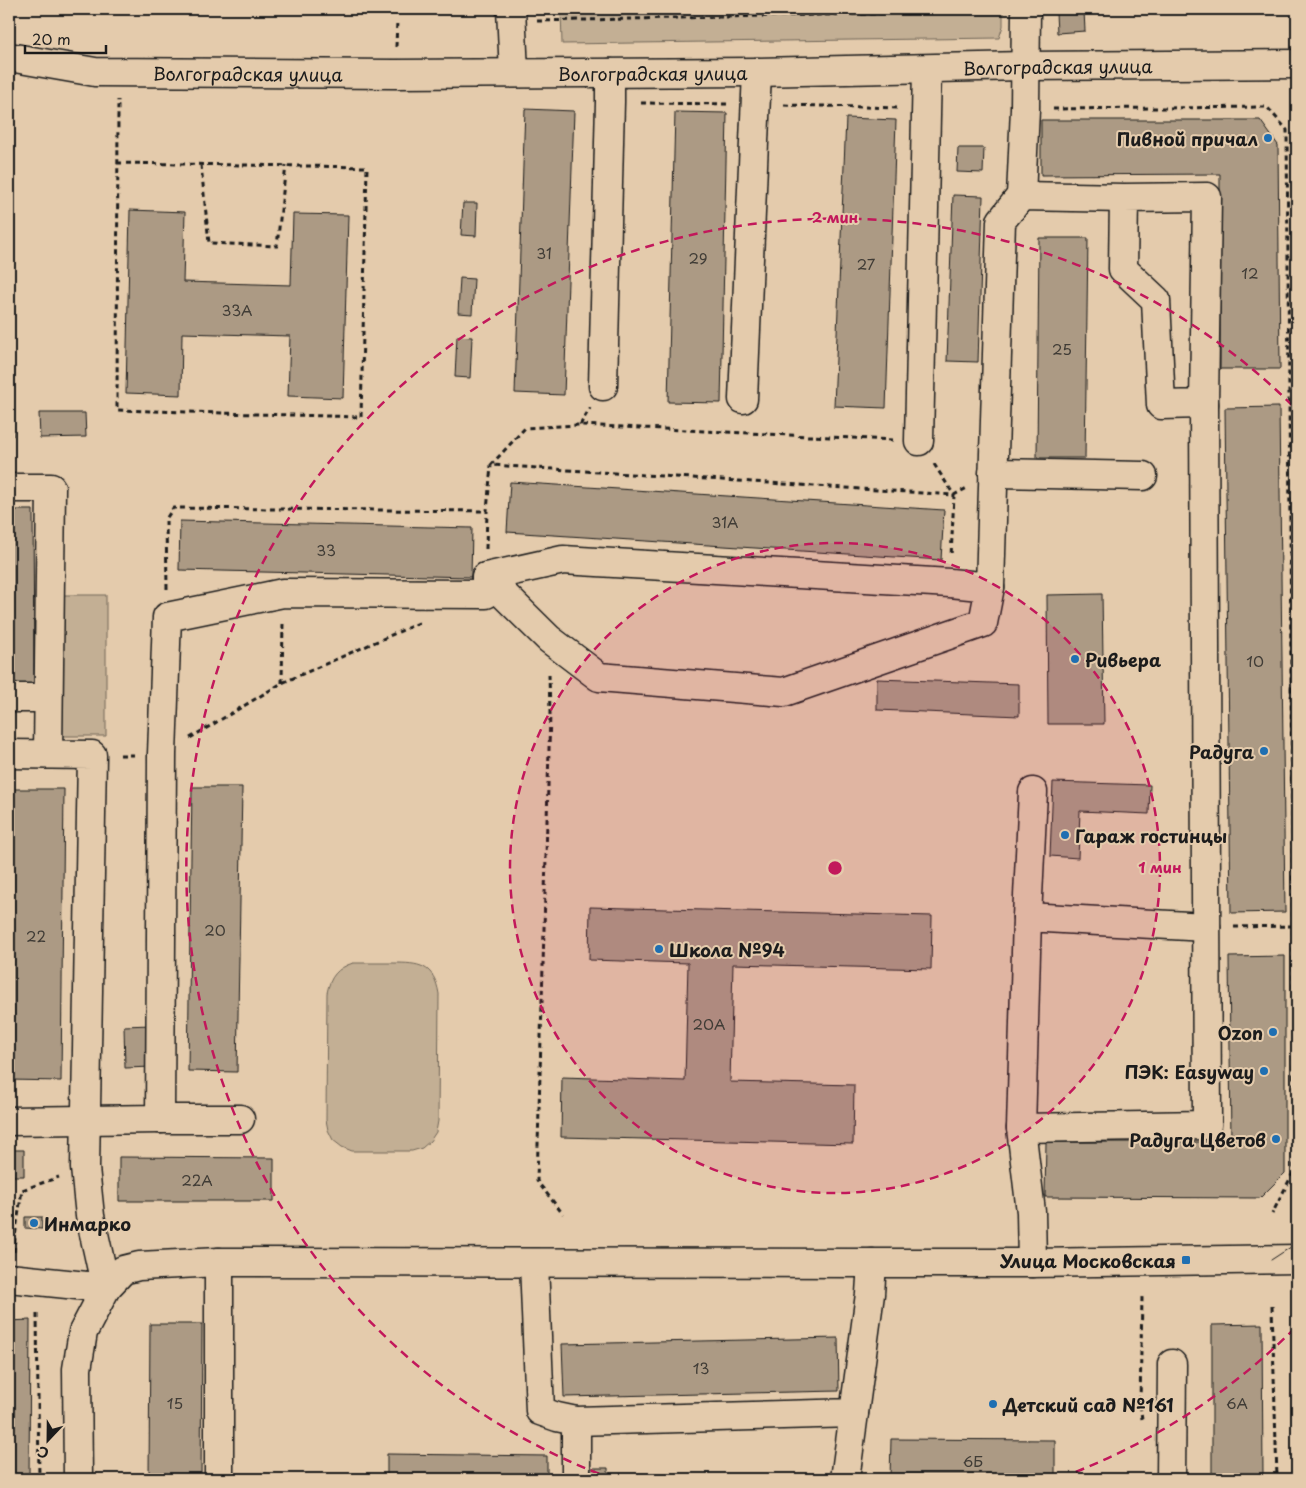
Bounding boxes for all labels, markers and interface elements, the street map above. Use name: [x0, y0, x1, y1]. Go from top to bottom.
scale bar: [25, 22, 106, 54]
text: 20 m: [32, 27, 71, 50]
street label: Волгоградская улица: [962, 52, 1153, 81]
street label: Волгоградская улица: [153, 59, 343, 87]
street label: Волгоградская улица: [558, 59, 748, 87]
place label: Пивной причал: [1117, 125, 1258, 152]
marker: Пивной причал: [1262, 132, 1274, 144]
text: 2 мин: [812, 205, 859, 228]
house number: 31: [536, 241, 552, 264]
house number: 29: [688, 246, 708, 269]
house number: 27: [857, 252, 876, 275]
house number: 12: [1241, 261, 1259, 284]
house number: 33А: [221, 298, 253, 321]
house number: 25: [1052, 337, 1072, 360]
house number: 31А: [711, 510, 739, 533]
house number: 33: [316, 538, 336, 561]
place label: Ривьера: [1085, 646, 1161, 673]
house number: 10: [1246, 649, 1264, 672]
marker: Ривьера: [1069, 653, 1081, 665]
place label: Радуга: [1189, 738, 1254, 765]
marker: Радуга: [1258, 745, 1270, 757]
place label: Гараж гостинцы: [1075, 822, 1227, 849]
marker: Гараж гостинцы: [1059, 829, 1071, 841]
text: 1 мин: [1138, 855, 1182, 878]
centre of rings: [826, 859, 844, 877]
house number: 20: [204, 918, 226, 941]
house number: 22: [26, 924, 46, 947]
place label: Школа №94: [669, 936, 785, 963]
marker: Школа №94: [653, 943, 665, 955]
house number: 20А: [693, 1012, 725, 1035]
place label: Ozon: [1218, 1019, 1263, 1046]
marker: Ozon: [1267, 1026, 1279, 1038]
place label: ПЭК: Easyway: [1124, 1058, 1254, 1085]
marker: ПЭК: Easyway: [1258, 1065, 1270, 1077]
place label: Радуга Цветов: [1129, 1126, 1266, 1153]
marker: Радуга Цветов: [1270, 1133, 1282, 1145]
house number: 22А: [181, 1168, 213, 1191]
place label: Инмарко: [44, 1210, 131, 1237]
marker: Инмарко: [28, 1217, 40, 1229]
place label: Улица Московская: [999, 1247, 1176, 1274]
marker: Улица Московская: [1180, 1254, 1192, 1266]
house number: 13: [693, 1356, 709, 1379]
house number: 15: [167, 1391, 183, 1414]
place label: Детский сад №161: [1002, 1391, 1174, 1418]
house number: 6А: [1226, 1391, 1248, 1414]
marker: Детский сад №161: [987, 1398, 999, 1410]
north arrow: [22, 1416, 72, 1466]
text: С: [34, 1441, 52, 1464]
house number: 6Б: [963, 1449, 983, 1472]

